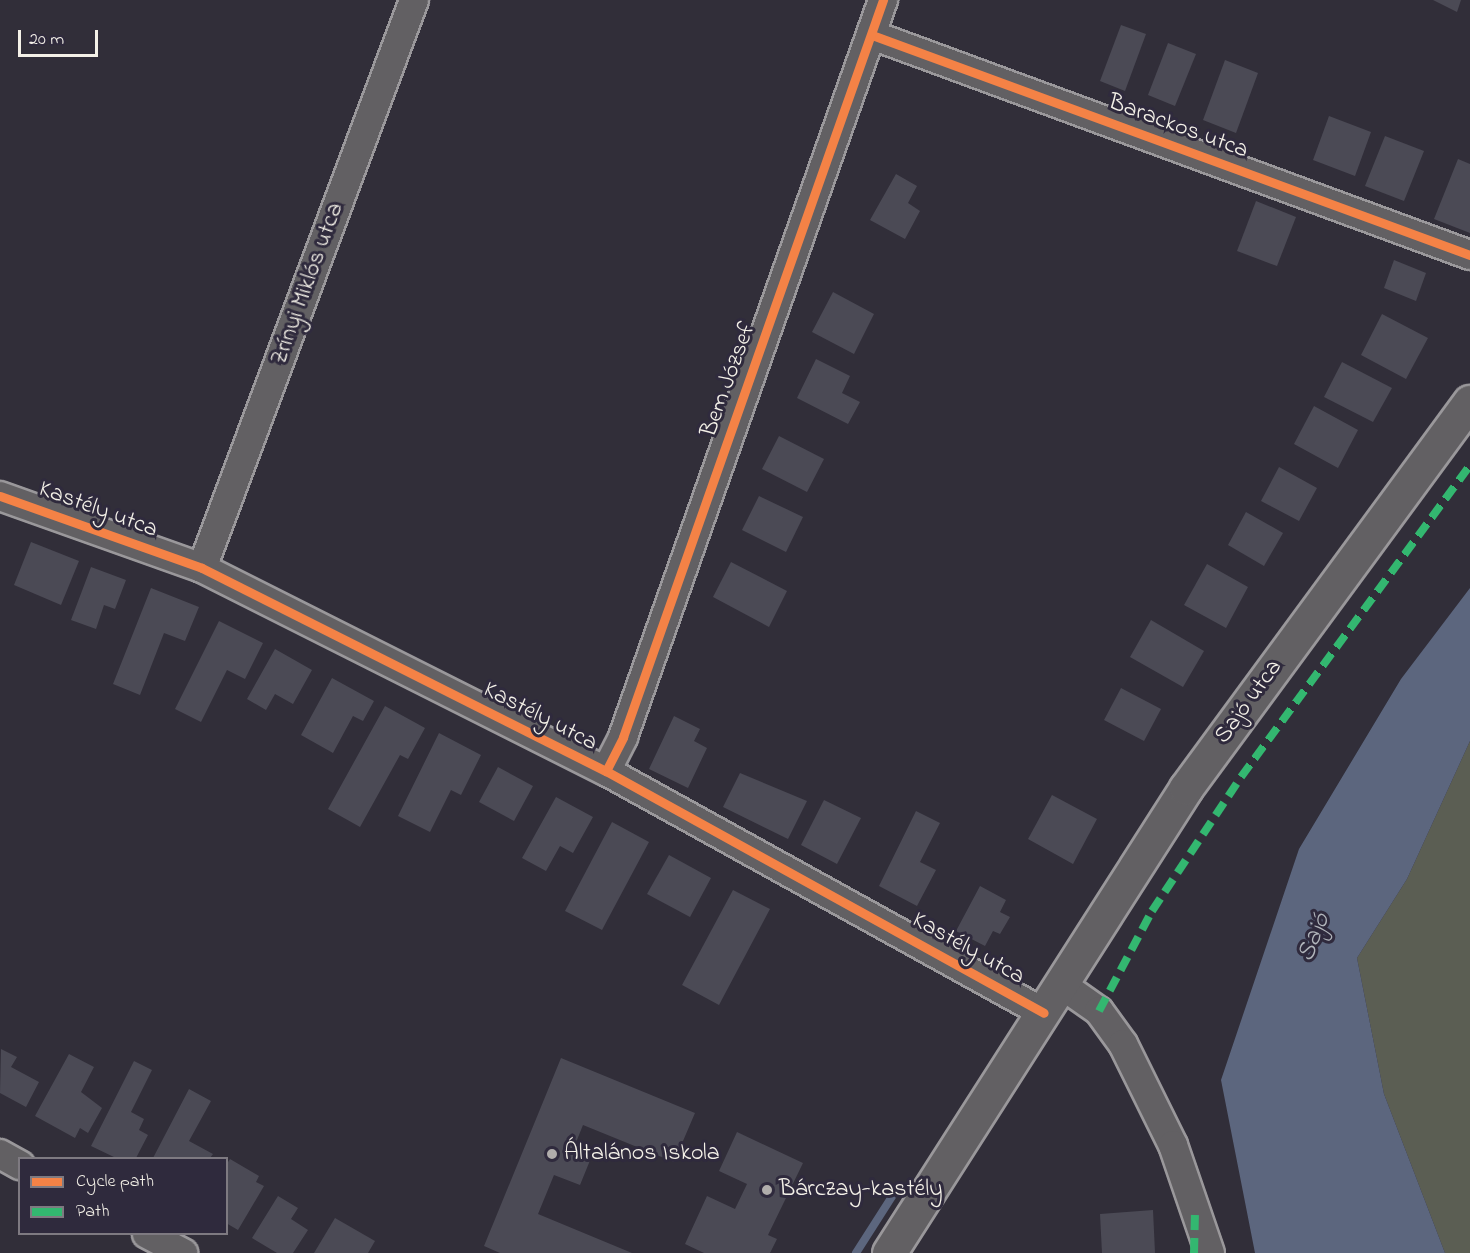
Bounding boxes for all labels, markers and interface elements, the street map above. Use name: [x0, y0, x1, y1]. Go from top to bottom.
scale bar: [21, 18, 100, 56]
text: 20 m: [29, 27, 64, 53]
street label: Barackos utca: [1104, 88, 1252, 166]
street label: Zrínyi Miklós utca: [265, 199, 351, 369]
street label: Bem József: [695, 319, 763, 441]
street label: Kastély utca: [35, 475, 161, 545]
street label: Sajó utca: [1209, 654, 1289, 750]
street label: Kastély utca: [478, 676, 602, 758]
street label: Kastély utca: [907, 906, 1029, 992]
water label: Sajó: [1291, 909, 1339, 967]
place label: Általános Iskola: [564, 1140, 720, 1168]
marker: Általános Iskola: [545, 1147, 559, 1161]
legend: [18, 1157, 228, 1235]
text: Cycle path: [76, 1169, 154, 1195]
place label: Bárczay-kastély: [779, 1176, 943, 1204]
marker: Bárczay-kastély: [760, 1183, 774, 1197]
text: Path: [76, 1199, 110, 1225]

